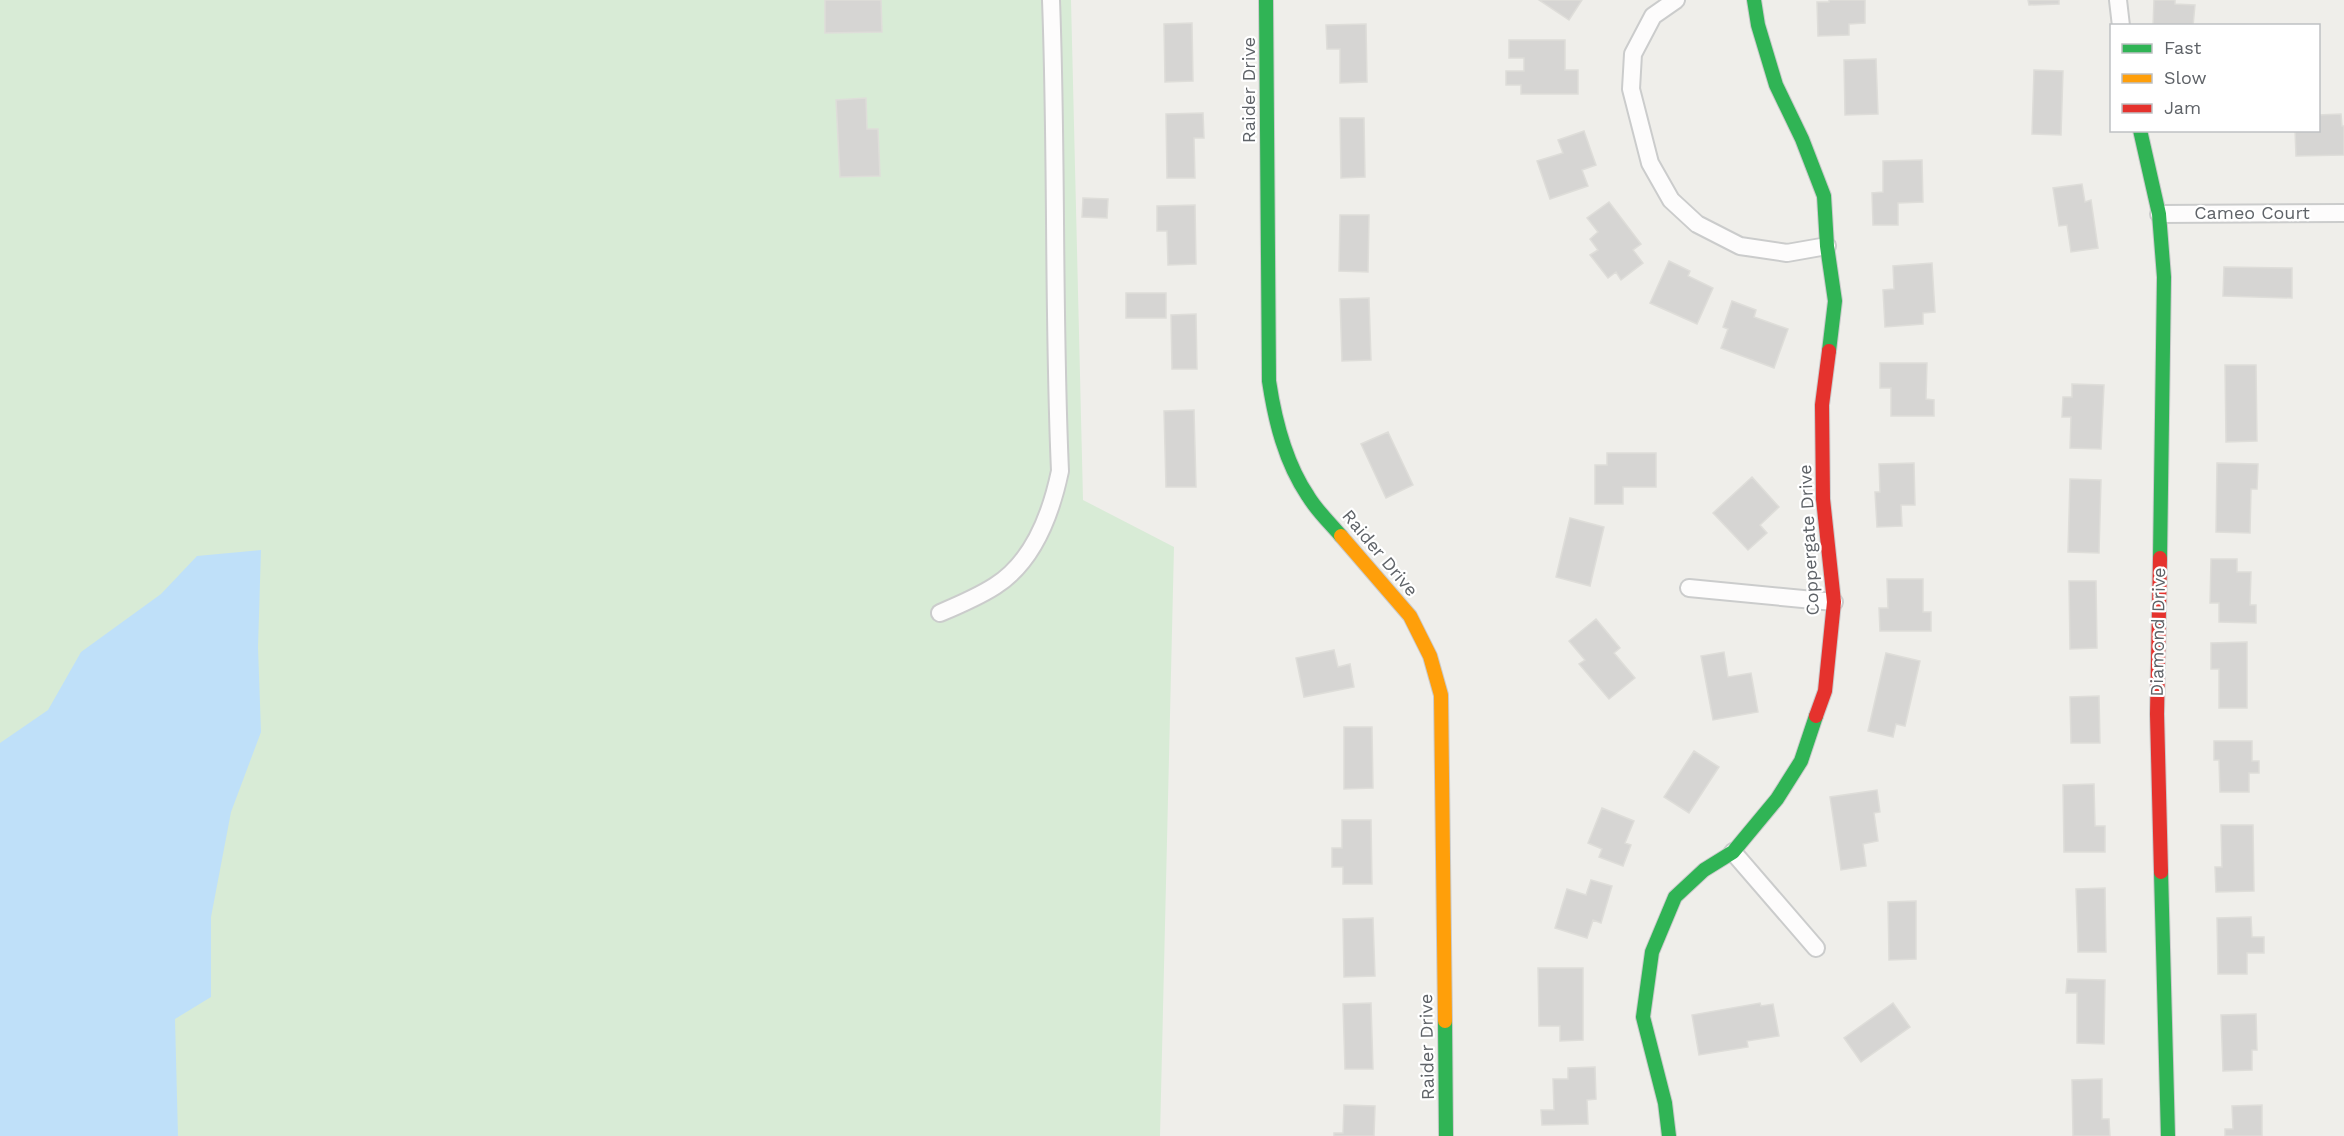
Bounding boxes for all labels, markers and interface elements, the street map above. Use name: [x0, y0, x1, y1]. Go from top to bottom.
legend: [2110, 24, 2320, 132]
street label: Raider Drive: [1238, 37, 1259, 143]
text: Fast: [2164, 37, 2202, 58]
text: Slow: [2164, 67, 2207, 88]
text: Jam: [2164, 97, 2201, 118]
street label: Cameo Court: [2194, 202, 2310, 223]
street label: Coppergate Drive: [1794, 464, 1823, 616]
street label: Raider Drive: [1338, 505, 1423, 600]
street label: Diamond Drive: [2146, 567, 2169, 697]
street label: Raider Drive: [1415, 994, 1438, 1100]

